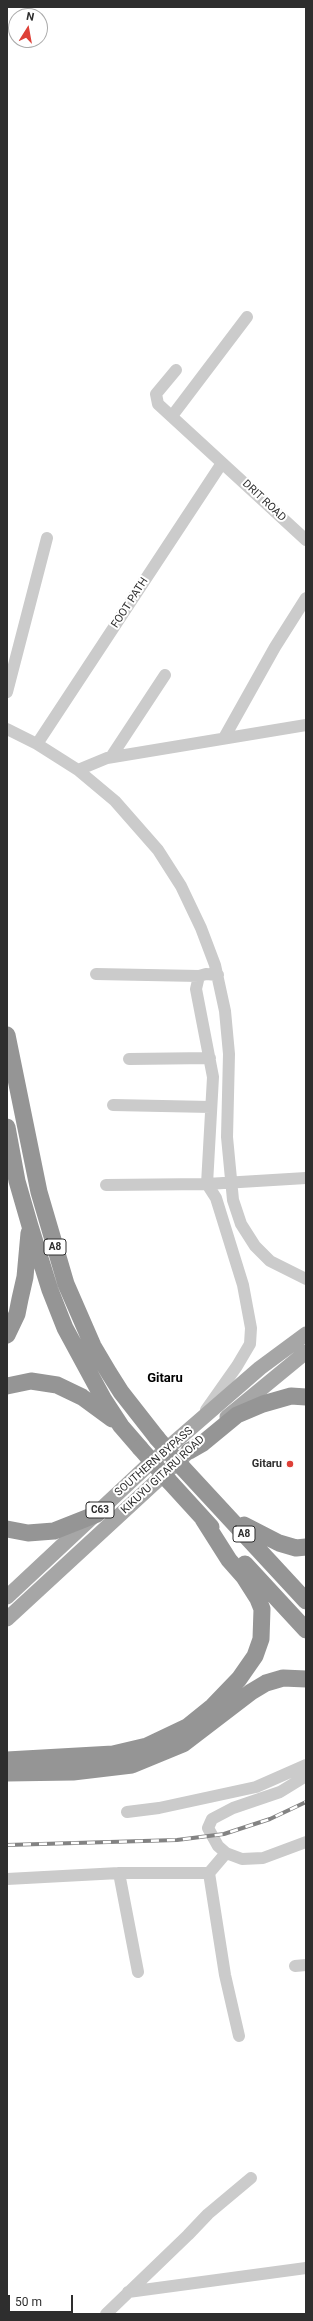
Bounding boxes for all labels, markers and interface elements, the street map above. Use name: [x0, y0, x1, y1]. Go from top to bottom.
north arrow: [8, 8, 48, 48]
text: N: [25, 10, 35, 24]
street label: DRIT ROAD: [239, 478, 289, 524]
street label: FOOT PATH: [109, 575, 151, 631]
road number: A8: [44, 1239, 66, 1255]
district label: Gitaru: [147, 1371, 183, 1387]
street label: SOUTHERN BYPASS: [112, 1425, 196, 1499]
street label: KIKUYU GITARU ROAD: [119, 1433, 207, 1517]
place label: Gitaru: [252, 1457, 282, 1471]
marker: Gitaru: [285, 1459, 295, 1469]
road number: C63: [86, 1502, 114, 1518]
road number: A8: [233, 1526, 255, 1542]
scale bar: [10, 2287, 75, 2313]
text: 50 m: [15, 2295, 42, 2309]

